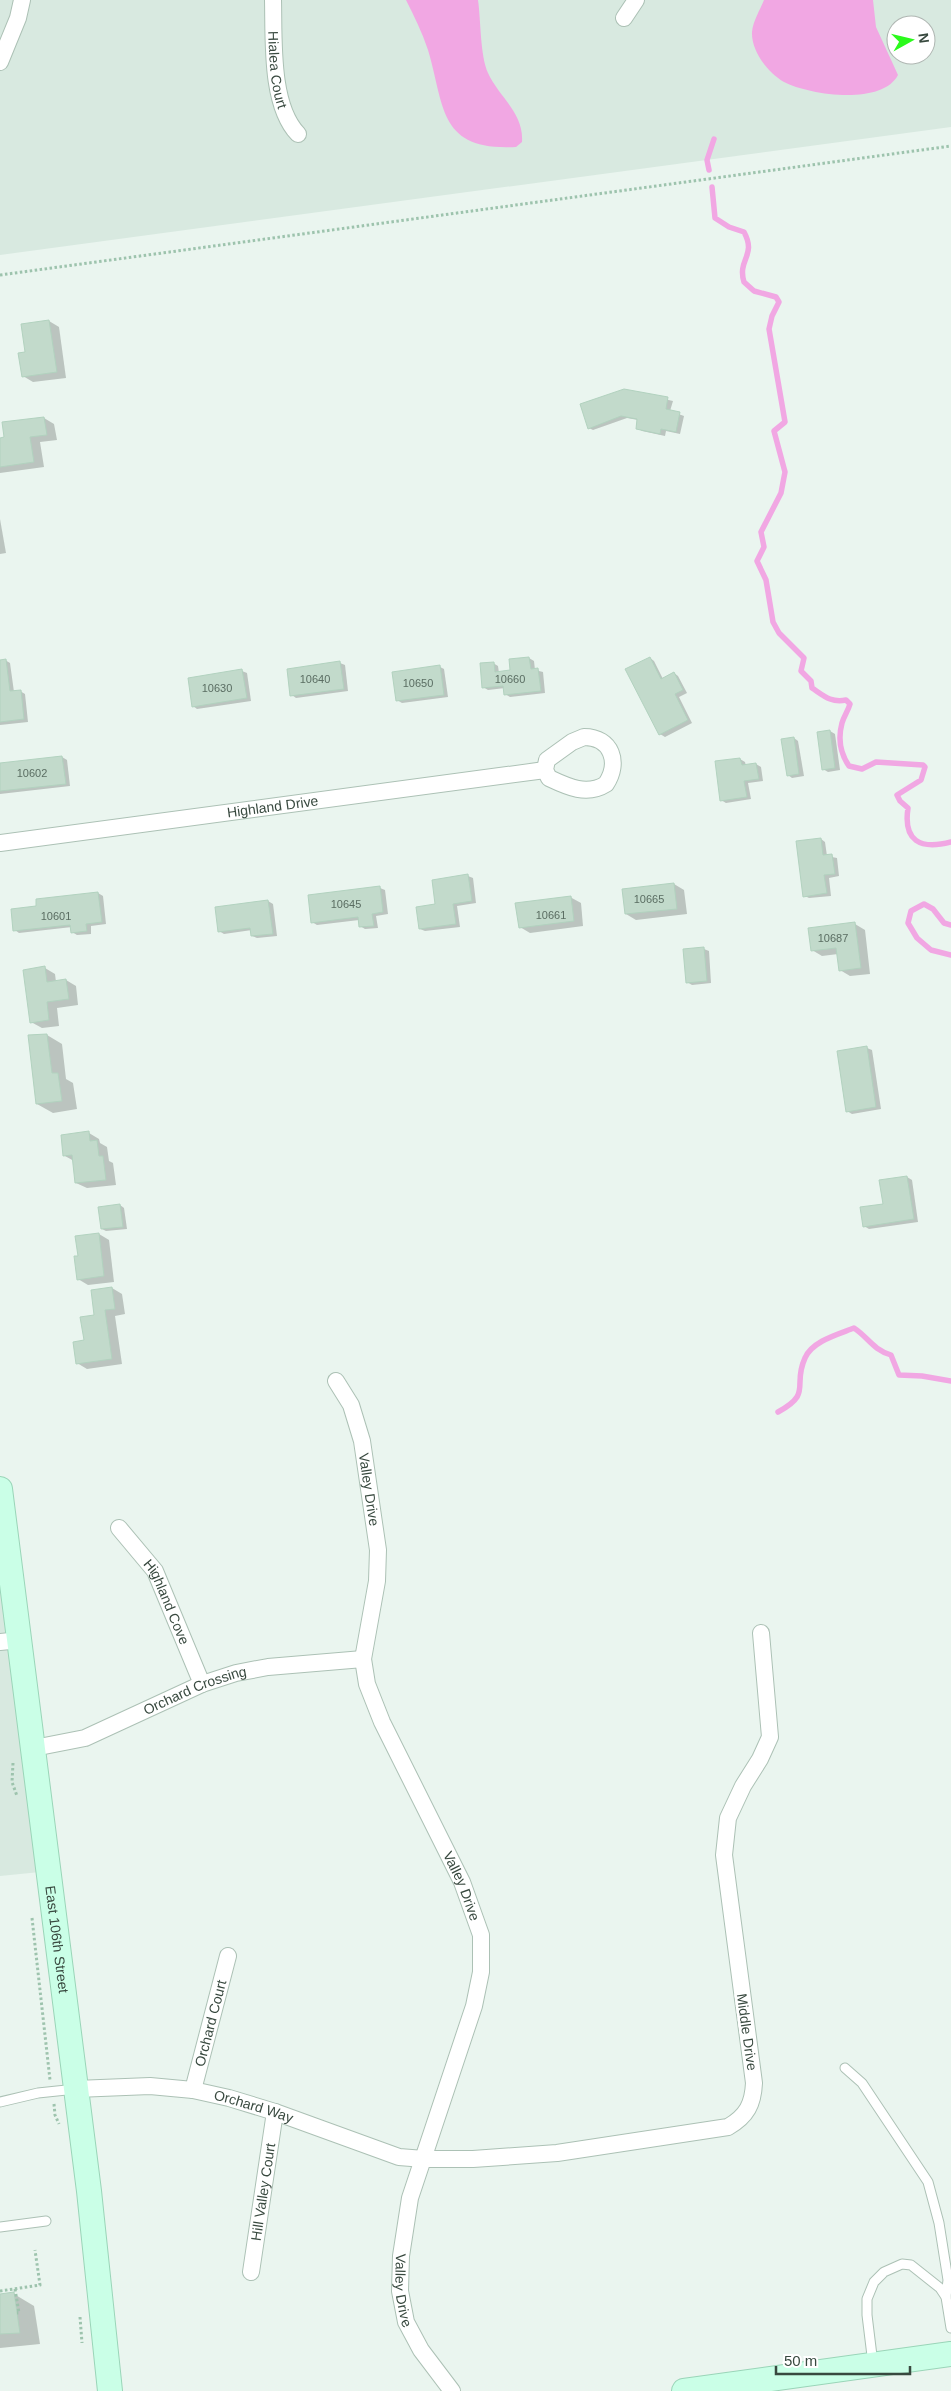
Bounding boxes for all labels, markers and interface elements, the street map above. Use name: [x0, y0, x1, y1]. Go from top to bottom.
north arrow: [886, 15, 936, 65]
street label: Hialea Court: [265, 31, 291, 111]
text: N: [915, 32, 933, 44]
house number: 10640: [300, 673, 330, 685]
house number: 10660: [495, 673, 525, 685]
house number: 10650: [403, 677, 433, 689]
house number: 10630: [202, 682, 232, 694]
house number: 10602: [17, 767, 47, 779]
street label: Highland Drive: [226, 792, 319, 821]
house number: 10665: [634, 893, 664, 905]
house number: 10645: [331, 898, 361, 910]
house number: 10661: [536, 909, 566, 921]
house number: 10601: [41, 910, 71, 922]
house number: 10687: [818, 932, 848, 944]
street label: Valley Drive: [356, 1452, 382, 1527]
street label: Highland Cove: [140, 1556, 193, 1647]
street label: Orchard Crossing: [141, 1663, 248, 1718]
street label: Valley Drive: [440, 1849, 483, 1923]
street label: East 106th Street: [42, 1885, 72, 1994]
street label: Orchard Court: [191, 1978, 229, 2068]
street label: Middle Drive: [734, 1992, 760, 2072]
street label: Orchard Way: [212, 2087, 295, 2126]
street label: Hill Valley Court: [248, 2142, 278, 2242]
street label: Valley Drive: [392, 2253, 415, 2330]
scale bar: [776, 2344, 910, 2376]
text: 50 m: [784, 2352, 817, 2369]

